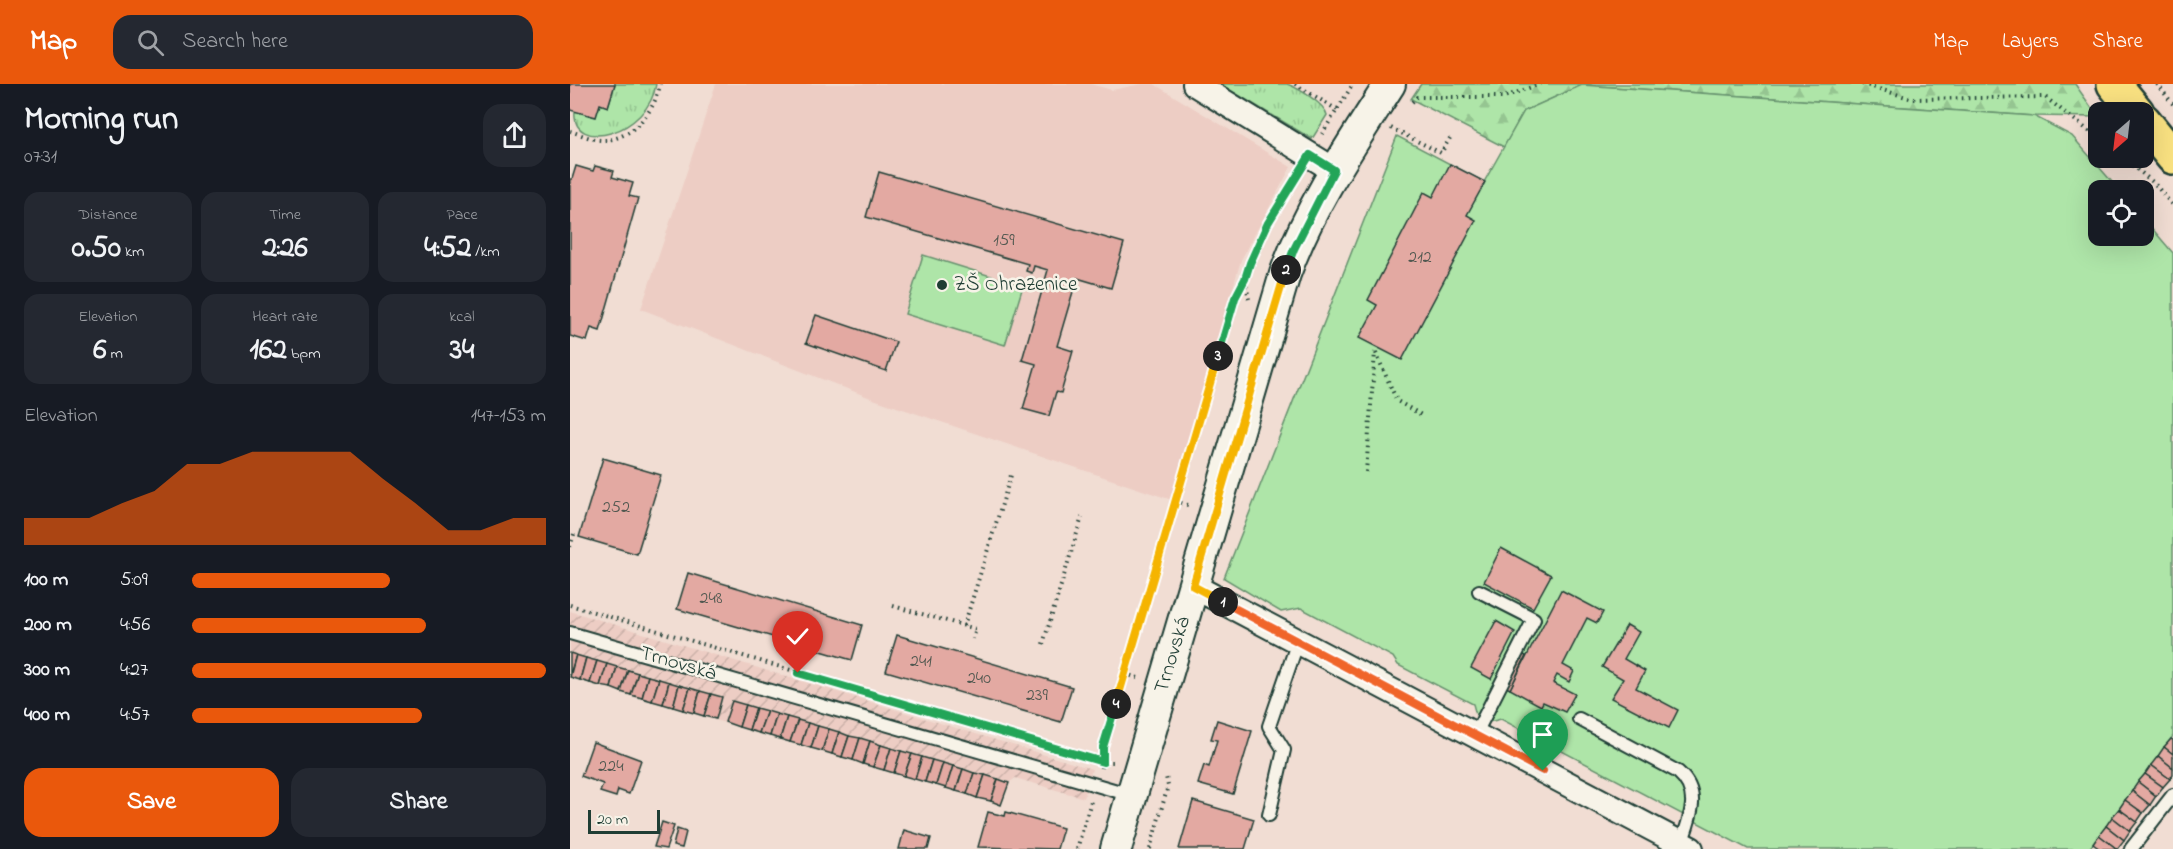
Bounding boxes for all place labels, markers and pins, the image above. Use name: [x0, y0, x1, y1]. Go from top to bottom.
pin: 2: [1271, 255, 1301, 285]
place label: ZŠ Ohrazenice: [954, 270, 1078, 300]
marker: ZŠ Ohrazenice: [935, 278, 949, 292]
pin: 3: [1203, 341, 1233, 371]
pin: 1: [1208, 587, 1238, 617]
pin: [772, 611, 823, 673]
pin: 4: [1101, 689, 1131, 719]
pin: [1517, 709, 1568, 771]

